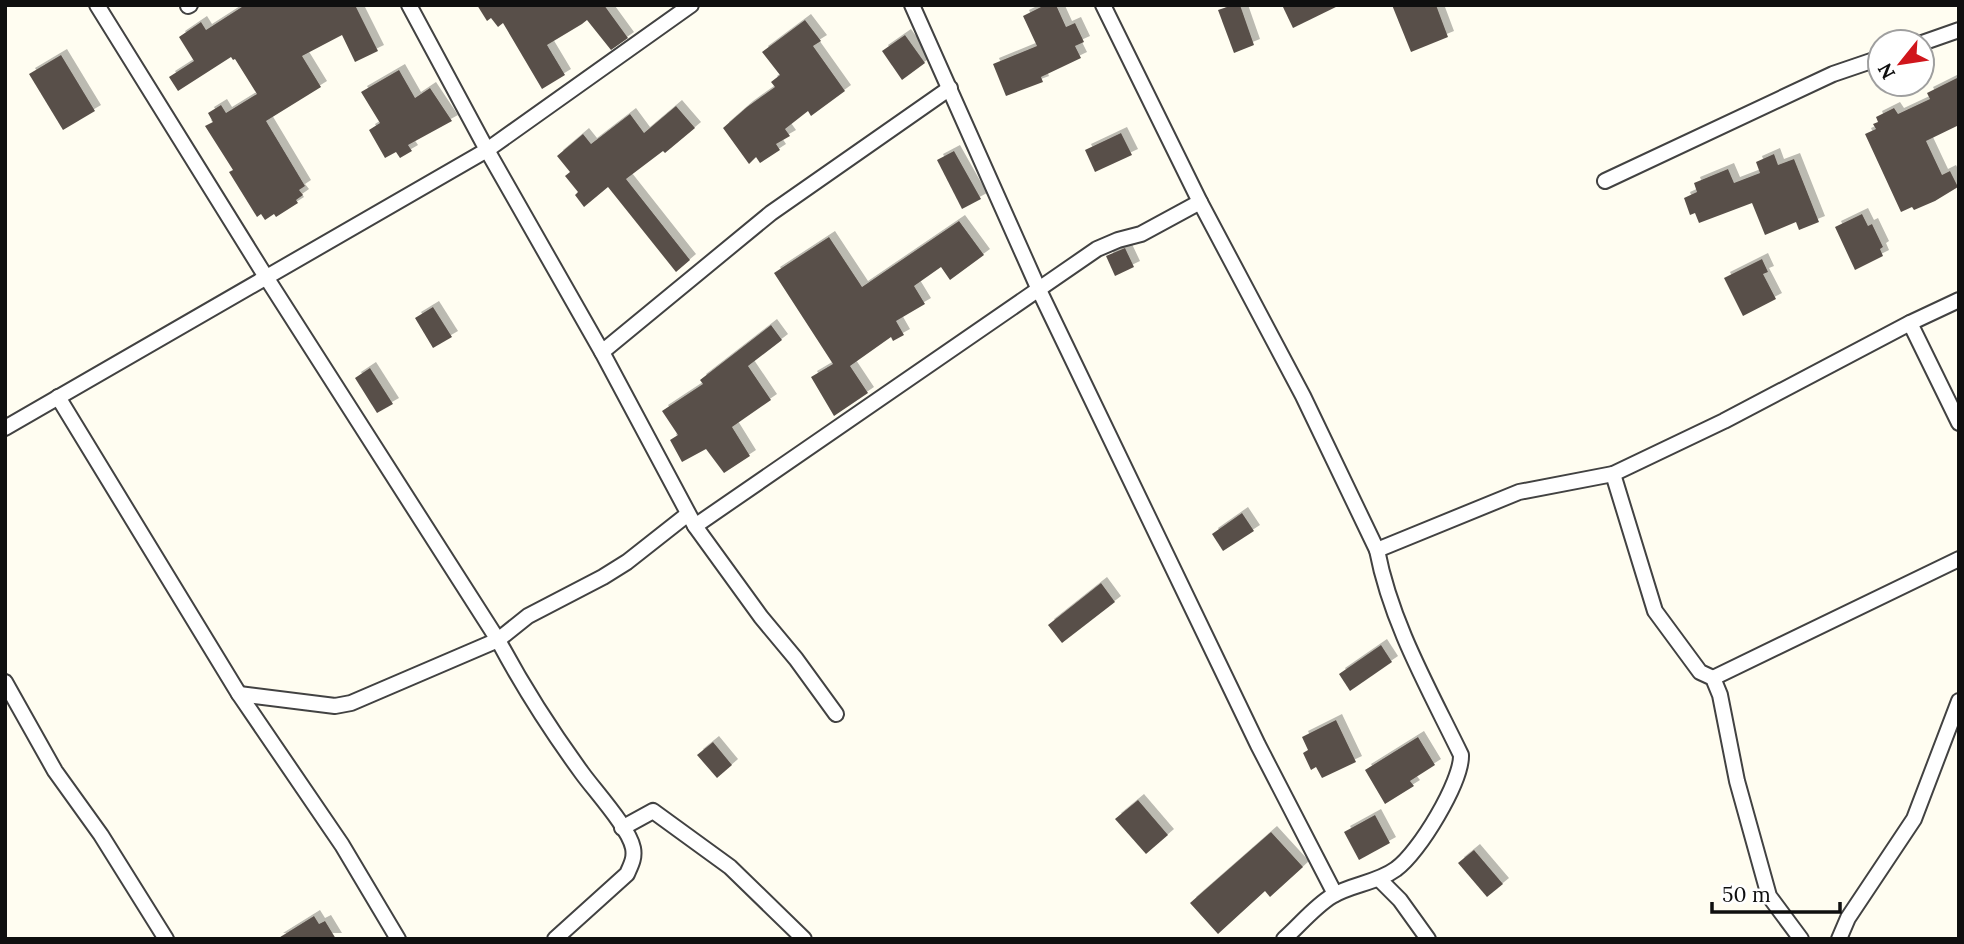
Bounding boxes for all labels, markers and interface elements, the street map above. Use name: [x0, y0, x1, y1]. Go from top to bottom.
north arrow: [1866, 28, 1936, 98]
text: N: [1872, 59, 1900, 84]
scale bar: [1712, 870, 1840, 914]
text: 50 m: [1722, 881, 1771, 908]

